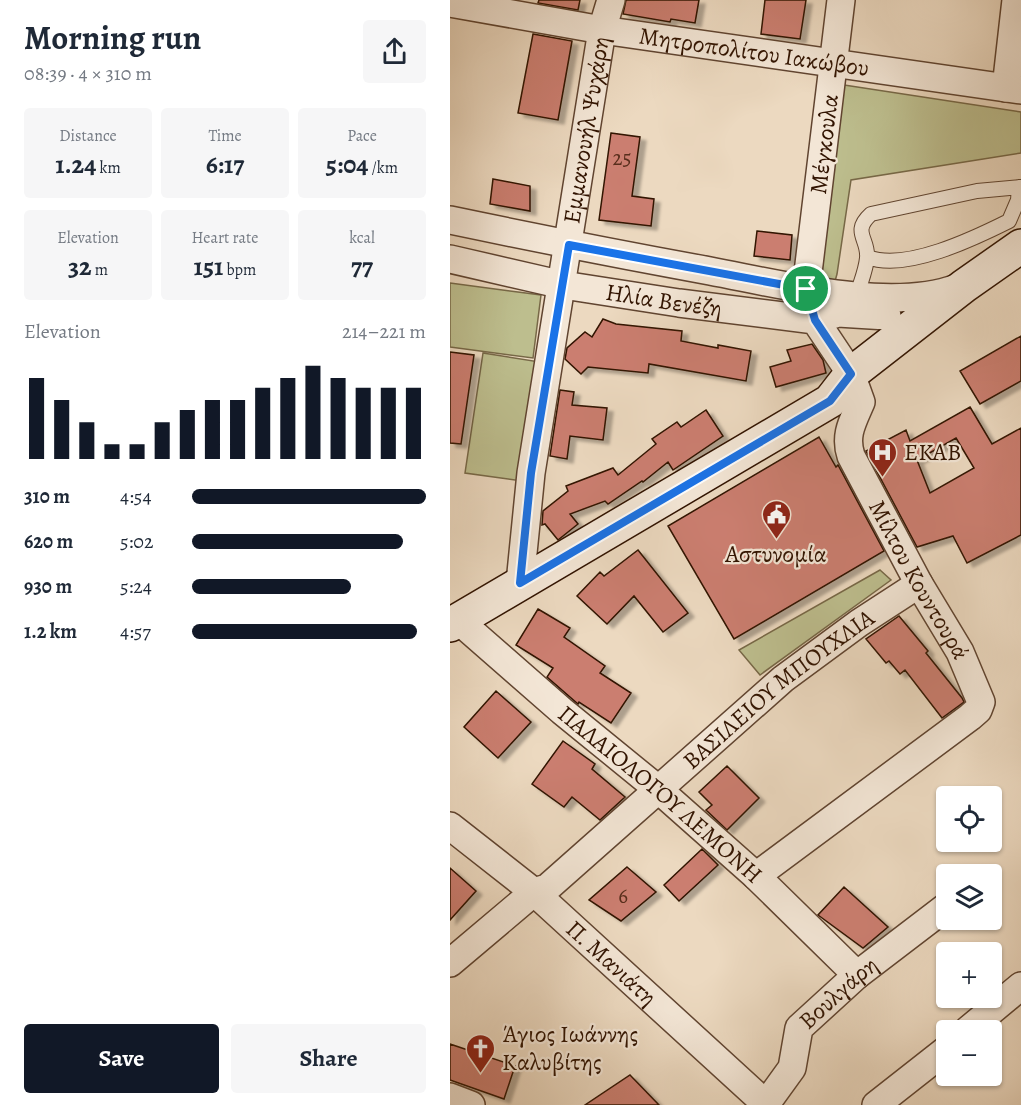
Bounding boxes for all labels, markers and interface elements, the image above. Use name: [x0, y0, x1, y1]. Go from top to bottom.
text: Morning run: [24, 15, 201, 60]
street label: Μητροπολίτου Ιακώβου: [637, 19, 871, 84]
button: share: [363, 20, 426, 83]
street label: Εμμανουήλ Ψυχάρη: [555, 34, 617, 226]
text: 08:39 · 4 × 310 m: [24, 60, 152, 87]
street label: Μέγκουλα: [802, 92, 846, 196]
text: Distance: [59, 125, 117, 147]
text: Time: [208, 125, 242, 147]
text: Pace: [347, 125, 377, 147]
house number: 25: [612, 144, 632, 172]
text: 1.24: [55, 147, 96, 182]
text: 6:17: [206, 147, 244, 182]
text: 5:04: [326, 147, 368, 182]
text: km: [96, 157, 121, 179]
text: /km: [368, 157, 398, 179]
text: Elevation: [57, 227, 119, 249]
text: Heart rate: [192, 227, 258, 249]
text: kcal: [349, 227, 375, 249]
text: 32: [68, 249, 92, 284]
text: 151: [194, 249, 223, 284]
text: 77: [351, 249, 373, 284]
text: m: [92, 259, 108, 281]
text: bpm: [223, 259, 256, 281]
pin: [780, 263, 831, 314]
icon: arrive: [789, 272, 822, 305]
street label: Ηλία Βενέζη: [603, 276, 724, 324]
text: Elevation: [24, 318, 101, 345]
text: 214–221 m: [342, 318, 426, 345]
hospital icon: ΕΚΑΒ: [867, 436, 899, 478]
place label: ΕΚΑΒ: [904, 436, 961, 468]
text: 310 m: [24, 483, 70, 510]
text: 4:54: [120, 483, 151, 510]
street label: Μίλτου Κουντουρά: [861, 494, 977, 664]
public building icon: Αστυνομία: [760, 498, 792, 540]
text: 620 m: [24, 528, 73, 555]
text: 5:02: [120, 528, 154, 555]
place label: Αστυνομία: [724, 538, 827, 570]
text: 930 m: [24, 573, 72, 600]
text: 5:24: [120, 573, 152, 600]
street label: ΒΑΣΙΛΕΙΟΥ ΜΠΟΥΧΛΙΑ: [676, 601, 881, 777]
text: 1.2 km: [24, 618, 77, 645]
text: 4:57: [120, 618, 151, 645]
street label: ΠΑΛΑΙΟΛΟΓΟΥ ΛΕΜΟΝΗ: [551, 698, 769, 891]
map controls: [936, 786, 1002, 1086]
button: locate: [936, 786, 1002, 852]
button: layers: [936, 864, 1002, 930]
house number: 6: [618, 882, 628, 910]
street label: Π. Μανιάτη: [559, 913, 664, 1013]
button: +: [936, 942, 1002, 1008]
street label: Βουλγάρη: [792, 949, 884, 1036]
place label: Άγιος Ιωάννης Καλυβίτης: [502, 1018, 638, 1078]
button: −: [936, 1020, 1002, 1086]
button: Save: [24, 1024, 219, 1093]
button: Share: [231, 1024, 426, 1093]
church icon: Άγιος Ιωάννης Καλυβίτης: [465, 1032, 497, 1074]

